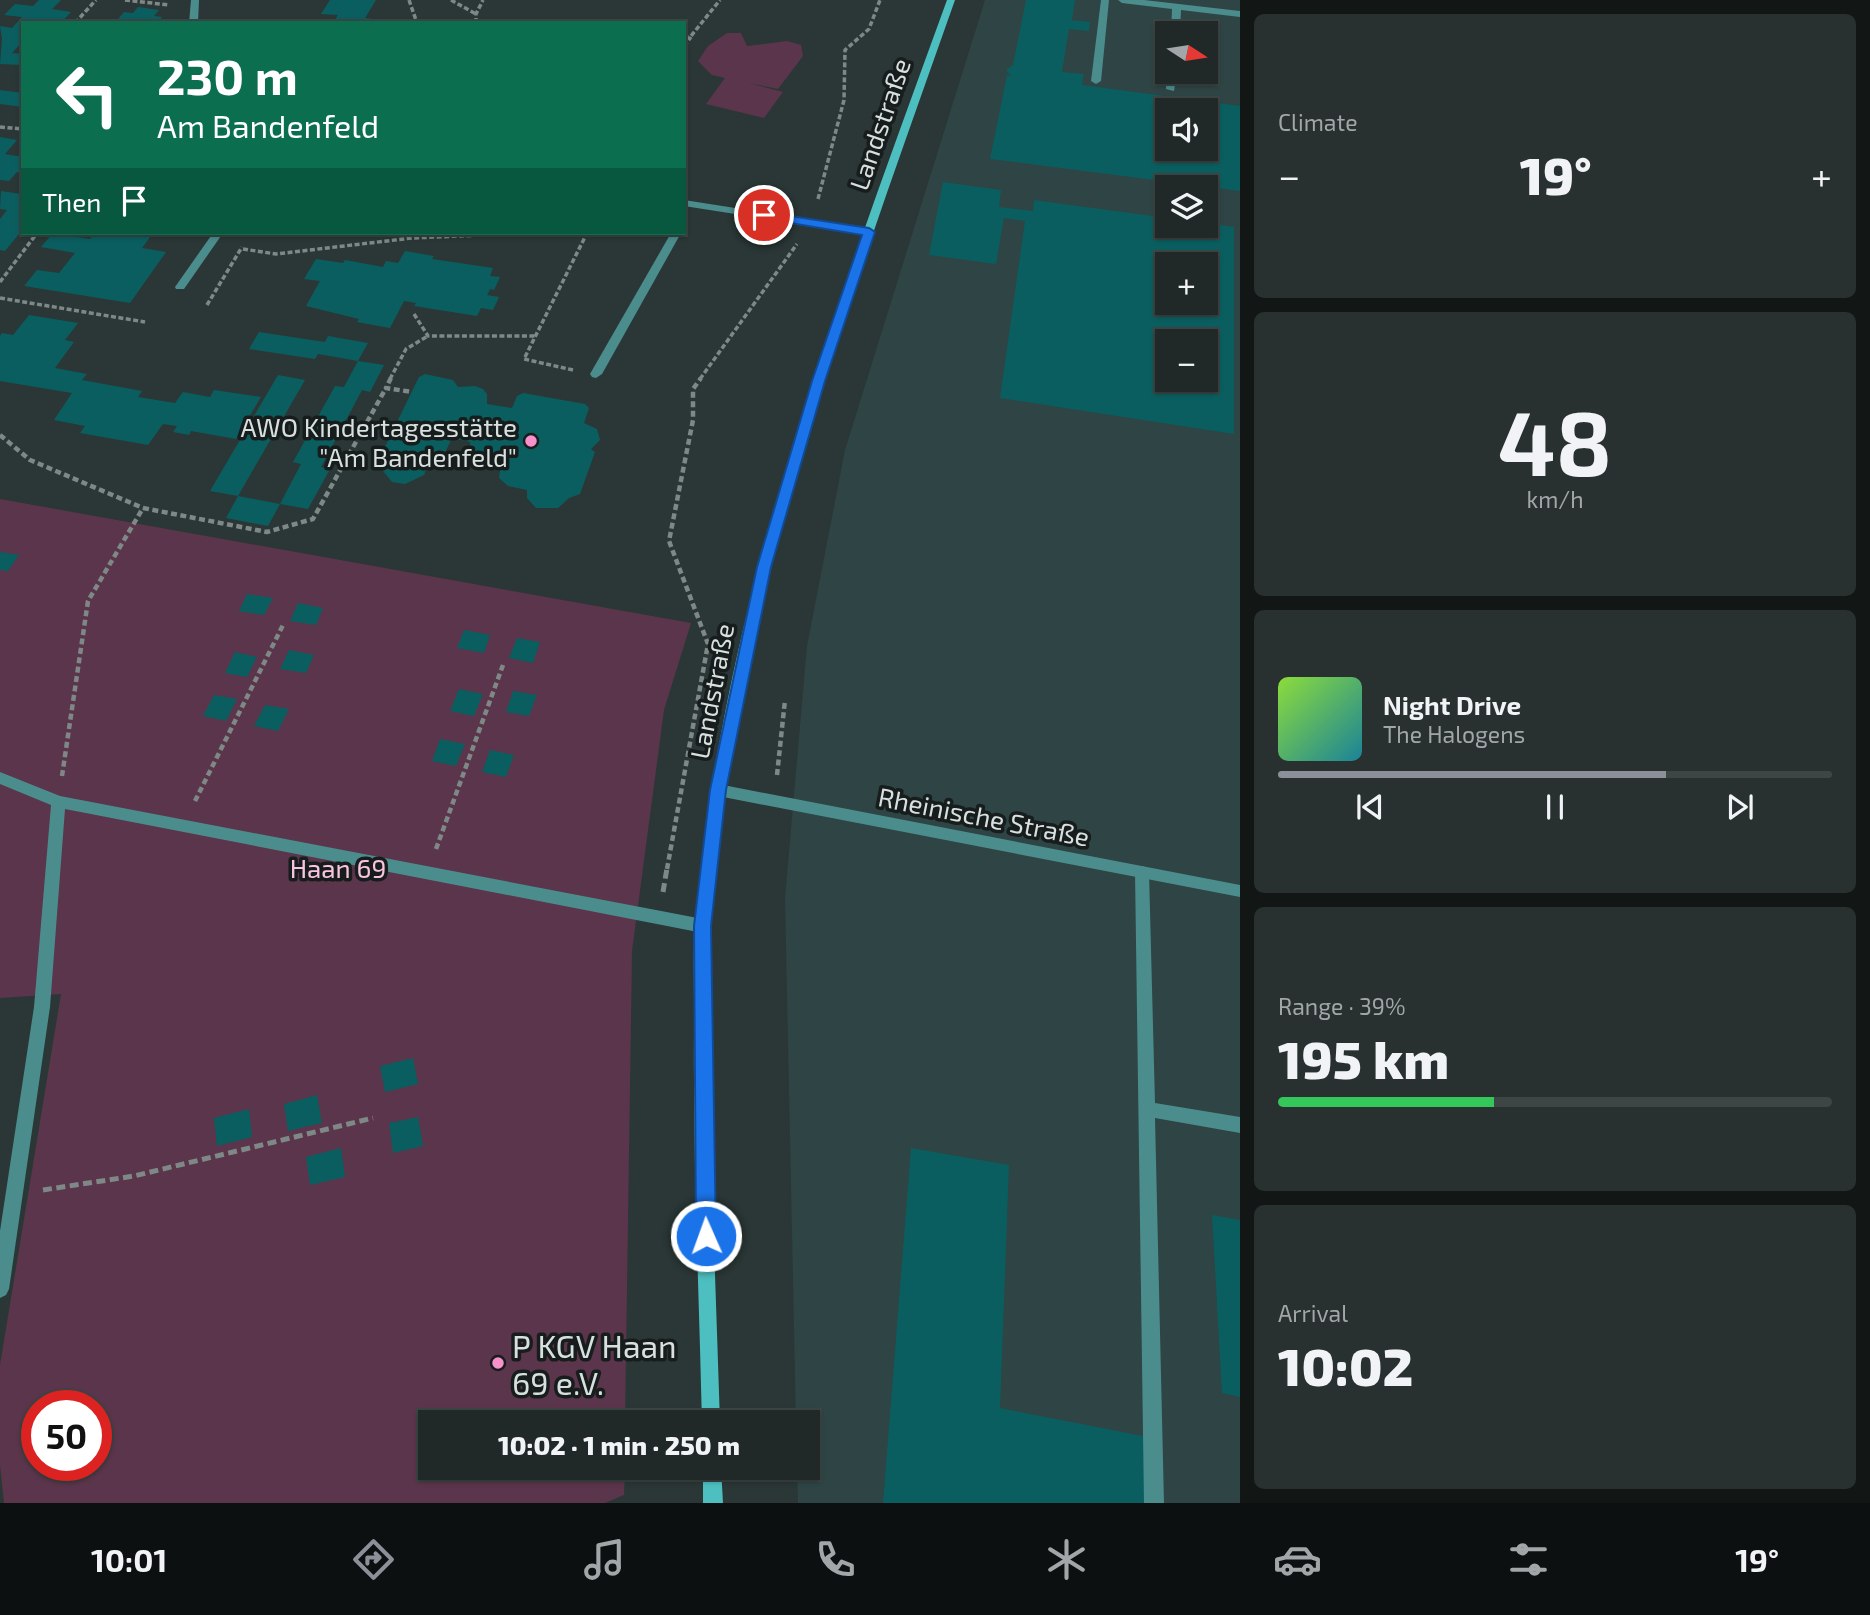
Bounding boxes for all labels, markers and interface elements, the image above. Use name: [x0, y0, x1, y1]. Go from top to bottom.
north arrow: [1155, 21, 1218, 84]
map controls: [1155, 21, 1218, 392]
text: 230 m: [157, 46, 298, 105]
icon: left: [42, 49, 133, 140]
street label: Landstraße: [842, 54, 916, 194]
button: sound: [1155, 98, 1218, 161]
text: Am Bandenfeld: [157, 106, 379, 144]
text: Climate: [1278, 108, 1358, 136]
text: 19°: [1520, 143, 1592, 205]
text: −: [1278, 152, 1300, 198]
text: +: [1811, 152, 1832, 198]
button: layers: [1155, 175, 1218, 238]
icon: arrive: [115, 182, 153, 220]
pin: [734, 185, 794, 245]
text: Then: [42, 186, 101, 217]
icon: arrive: [745, 196, 783, 234]
button: +: [1155, 252, 1218, 315]
button: −: [1155, 329, 1218, 392]
text: 48: [1498, 385, 1612, 494]
place label: AWO Kindertagesstätte "Am Bandenfeld": [240, 411, 517, 472]
marker: AWO Kindertagesstätte "Am Bandenfeld": [523, 433, 539, 449]
text: km/h: [1526, 485, 1584, 513]
street label: Landstraße: [683, 621, 739, 761]
text: Night Drive: [1383, 689, 1521, 720]
text: The Halogens: [1383, 720, 1525, 748]
street label: Rheinische Straße: [876, 780, 1092, 852]
icon: previous: [1351, 788, 1389, 826]
icon: pause: [1536, 788, 1574, 826]
icon: next: [1721, 788, 1759, 826]
park label: Haan 69: [290, 852, 386, 883]
text: Range · 39%: [1278, 992, 1406, 1020]
text: 195 km: [1278, 1027, 1449, 1089]
position arrow: [669, 1199, 743, 1273]
text: Arrival: [1278, 1299, 1348, 1327]
place label: P KGV Haan 69 e.V.: [512, 1326, 677, 1401]
text: 10:02: [1278, 1334, 1413, 1396]
marker: P KGV Haan 69 e.V.: [490, 1355, 506, 1371]
speed limit sign: 50: [21, 1390, 112, 1481]
text: 10:02 · 1 min · 250 m: [498, 1429, 740, 1460]
icon: directions: [349, 1535, 398, 1584]
icon: music: [580, 1535, 629, 1584]
icon: phone: [811, 1535, 860, 1584]
icon: climate: [1042, 1535, 1091, 1584]
icon: car: [1273, 1535, 1322, 1584]
icon: filters: [1504, 1535, 1553, 1584]
text: 10:01: [91, 1540, 167, 1578]
text: 19°: [1735, 1540, 1779, 1578]

